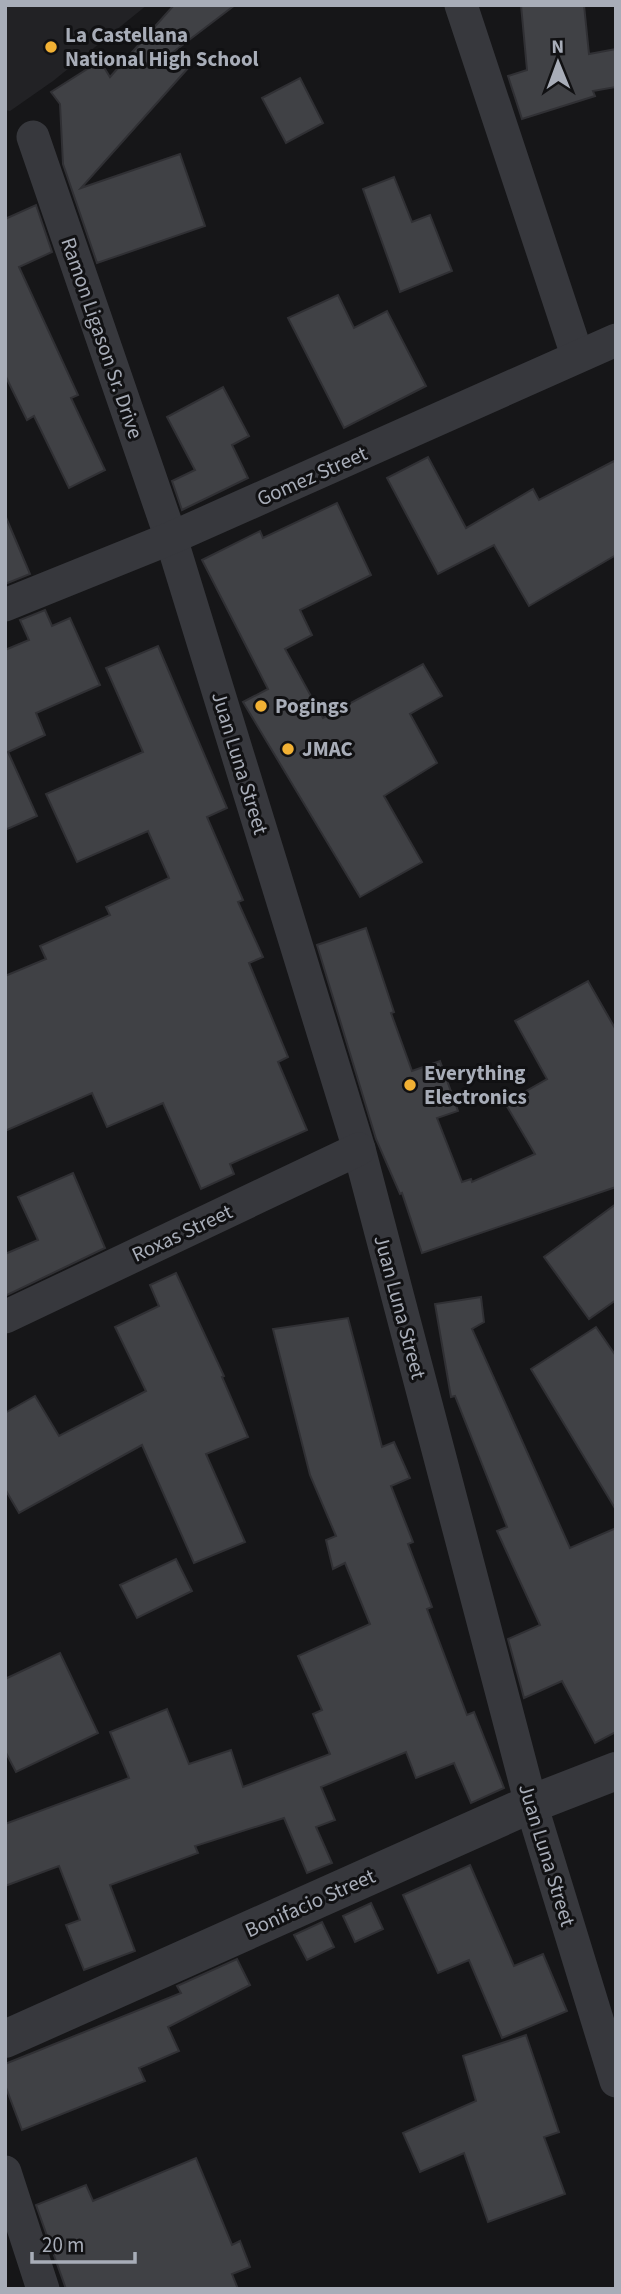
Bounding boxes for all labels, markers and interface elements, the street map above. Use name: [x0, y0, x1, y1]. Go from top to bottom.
place label: La Castellana National High School: [65, 20, 259, 74]
north arrow: [523, 28, 593, 98]
text: N: [551, 34, 564, 61]
marker: La Castellana National High School: [43, 39, 59, 55]
street label: Ramon Ligason Sr. Drive: [53, 233, 151, 443]
street label: Gomez Street: [252, 438, 372, 514]
street label: Juan Luna Street: [204, 688, 276, 838]
place label: Pogings: [275, 691, 348, 721]
marker: Pogings: [253, 698, 269, 714]
place label: JMAC: [302, 734, 353, 764]
marker: JMAC: [280, 741, 296, 757]
place label: Everything Electronics: [424, 1058, 527, 1112]
marker: Everything Electronics: [402, 1077, 418, 1093]
street label: Roxas Street: [127, 1197, 237, 1269]
street label: Juan Luna Street: [366, 1232, 434, 1382]
street label: Juan Luna Street: [511, 1780, 583, 1930]
street label: Bonifacio Street: [240, 1861, 380, 1945]
scale bar: [32, 2220, 135, 2264]
text: 20 m: [42, 2230, 84, 2260]

